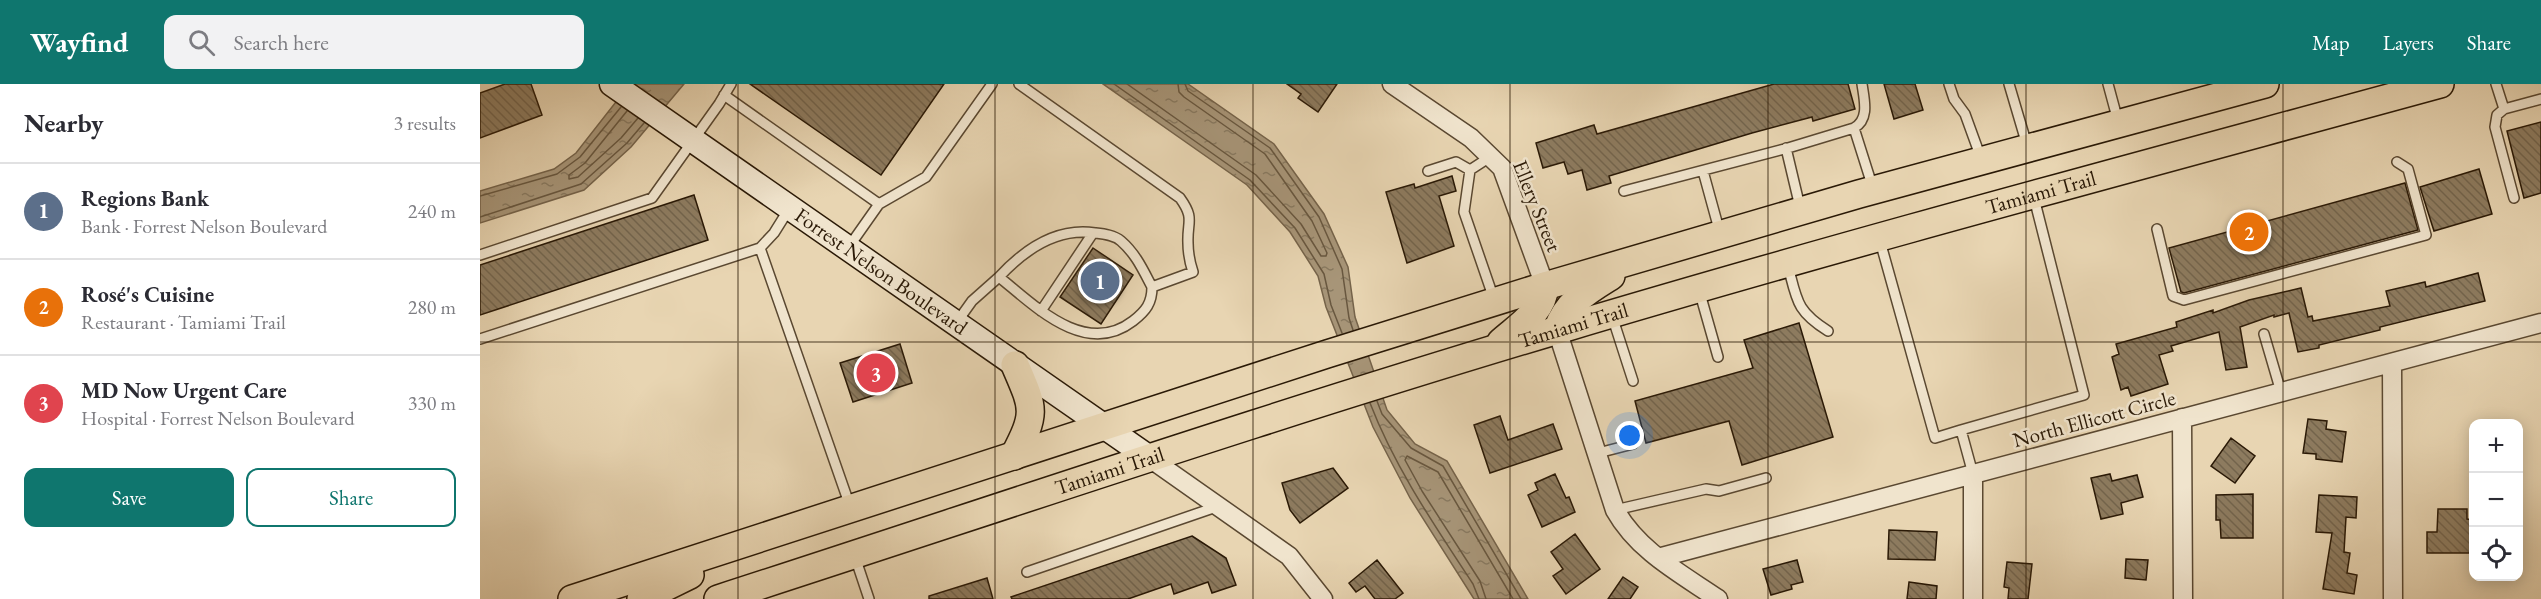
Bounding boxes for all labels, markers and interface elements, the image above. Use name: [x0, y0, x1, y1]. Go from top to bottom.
search box: [164, 15, 584, 69]
text: Wayfind: [30, 24, 128, 60]
icon: search: [185, 26, 218, 59]
text: Search here: [233, 28, 329, 57]
text: Map: [2312, 29, 2350, 56]
text: Layers: [2383, 29, 2434, 56]
text: Share: [2467, 29, 2511, 56]
text: Nearby: [24, 106, 104, 140]
text: 3 results: [393, 110, 456, 136]
street label: Ellery Street: [1507, 156, 1568, 256]
street label: Tamiami Trail: [1982, 164, 2099, 220]
text: Regions Bank: [81, 184, 209, 213]
text: 1: [38, 198, 49, 224]
text: 240 m: [408, 198, 456, 224]
street label: Forrest Nelson Boulevard: [790, 201, 974, 341]
pin: 2: [2230, 210, 2268, 254]
text: Bank · Forrest Nelson Boulevard: [81, 213, 327, 239]
pin: 1: [1080, 258, 1120, 304]
text: Rosé's Cuisine: [81, 280, 214, 309]
text: 2: [38, 294, 49, 320]
text: 280 m: [408, 294, 456, 320]
street label: Tamiami Trail: [1515, 296, 1631, 354]
text: Restaurant · Tamiami Trail: [81, 309, 286, 335]
pin: 3: [856, 350, 896, 396]
text: MD Now Urgent Care: [81, 376, 287, 405]
street label: North Ellicott Circle: [2009, 384, 2178, 453]
text: 3: [38, 390, 49, 416]
text: 330 m: [408, 390, 456, 416]
text: Hospital · Forrest Nelson Boulevard: [81, 405, 355, 431]
map controls: [2469, 419, 2523, 581]
button: +: [2469, 419, 2523, 473]
your location: [1615, 421, 1644, 450]
street label: Tamiami Trail: [1051, 440, 1168, 501]
button: Save: [24, 468, 234, 527]
button: Share: [246, 468, 456, 527]
button: −: [2469, 473, 2523, 527]
button: locate: [2469, 527, 2523, 581]

